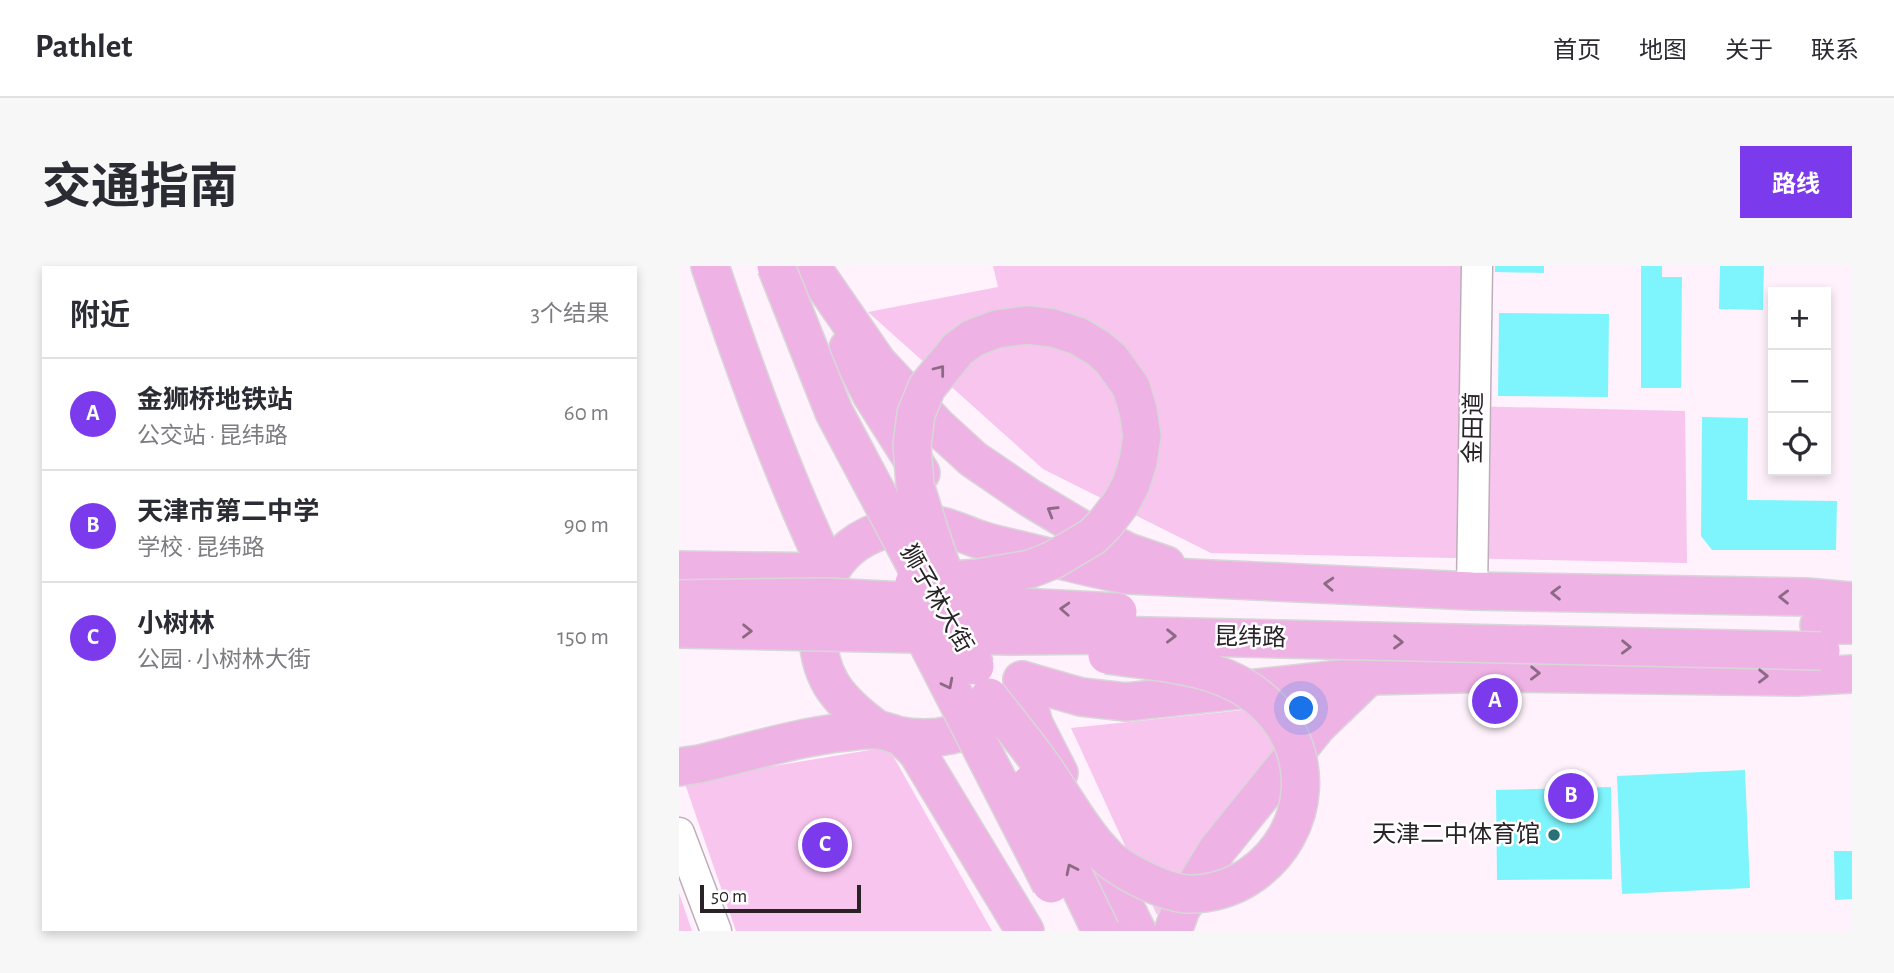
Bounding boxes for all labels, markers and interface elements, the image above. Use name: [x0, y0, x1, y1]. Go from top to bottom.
text: Pathlet: [35, 31, 133, 64]
text: 首页: [1553, 39, 1601, 63]
text: 地图: [1639, 39, 1687, 63]
text: 关于: [1725, 39, 1773, 63]
text: 联系: [1811, 39, 1859, 63]
button: 路线: [1740, 146, 1852, 218]
text: 交通指南: [42, 164, 238, 213]
map controls: [1768, 287, 1831, 476]
button: +: [1768, 287, 1831, 350]
text: 附近: [70, 301, 130, 331]
text: 3个结果: [531, 303, 609, 326]
button: −: [1768, 350, 1831, 413]
one-way arrow: [932, 365, 945, 377]
text: 金狮桥地铁站: [137, 387, 293, 413]
street label: 金田道: [1459, 392, 1487, 464]
text: A: [86, 402, 100, 425]
text: 60 m: [564, 402, 609, 425]
button: locate: [1768, 413, 1831, 476]
text: 公交站 · 昆纬路: [137, 425, 288, 448]
text: 天津市第二中学: [137, 499, 319, 525]
one-way arrow: [1046, 506, 1059, 519]
text: B: [86, 514, 100, 537]
text: 90 m: [564, 514, 609, 537]
text: 学校 · 昆纬路: [137, 537, 265, 560]
street label: 狮子林大街: [896, 540, 978, 657]
one-way arrow: [1323, 577, 1334, 592]
one-way arrow: [1551, 585, 1562, 600]
one-way arrow: [1778, 589, 1789, 605]
one-way arrow: [1059, 602, 1070, 617]
text: 小树林: [137, 611, 215, 637]
one-way arrow: [742, 623, 753, 639]
street label: 昆纬路: [1214, 623, 1286, 651]
text: C: [87, 626, 99, 649]
text: 150 m: [557, 626, 609, 649]
one-way arrow: [1165, 629, 1176, 644]
one-way arrow: [1393, 634, 1404, 649]
one-way arrow: [1620, 639, 1631, 654]
text: 公园 · 小树林大街: [137, 649, 311, 672]
one-way arrow: [1530, 665, 1541, 681]
one-way arrow: [1758, 668, 1768, 684]
pin: A: [1472, 675, 1518, 727]
one-way arrow: [940, 677, 954, 690]
your location: [1284, 691, 1318, 725]
pin: B: [1548, 770, 1594, 822]
pin: C: [802, 819, 848, 871]
place label: 天津二中体育馆: [1372, 821, 1540, 847]
marker: 天津二中体育馆: [1546, 827, 1562, 843]
one-way arrow: [1066, 864, 1080, 877]
scale bar: [700, 882, 861, 914]
text: 50 m: [711, 887, 747, 906]

